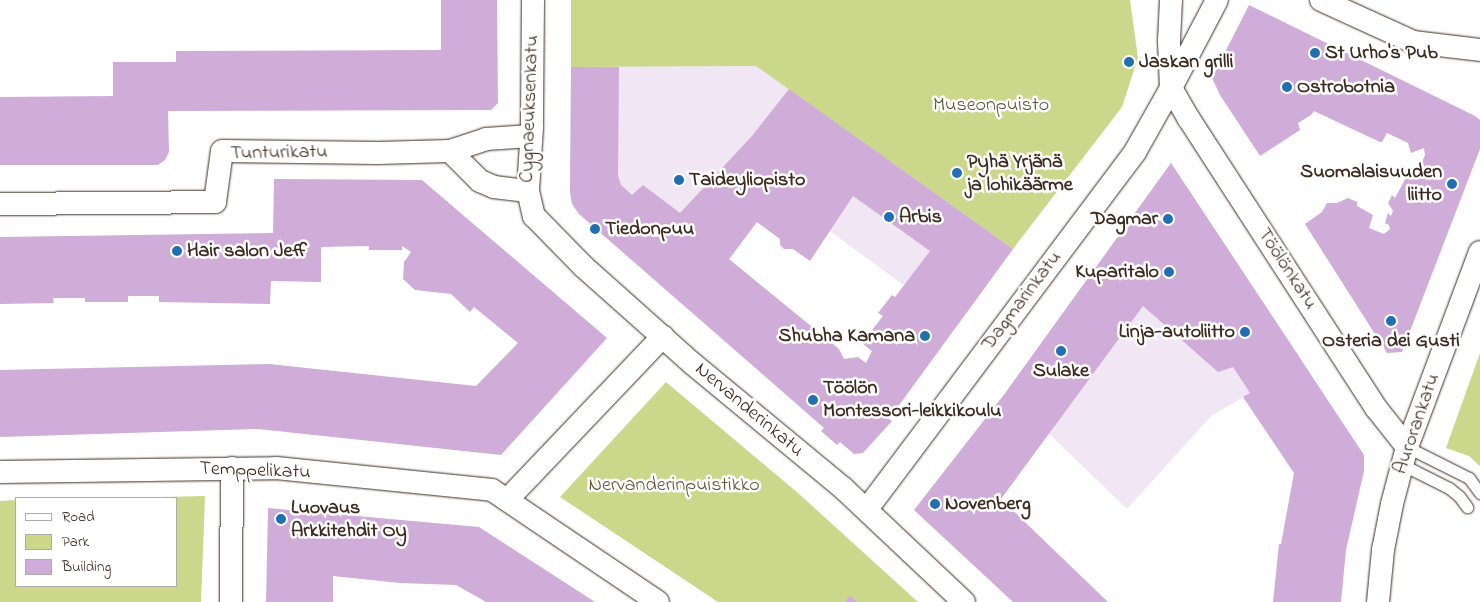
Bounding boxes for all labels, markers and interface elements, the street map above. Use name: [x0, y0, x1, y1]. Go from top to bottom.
street label: Cygnaeuksenkatu: [515, 35, 545, 183]
place label: St Urho's Pub: [1325, 41, 1438, 65]
marker: St Urho's Pub: [1309, 47, 1321, 59]
place label: Jaskan grilli: [1139, 50, 1233, 74]
marker: Jaskan grilli: [1123, 56, 1135, 68]
place label: Ostrobotnia: [1297, 75, 1395, 99]
marker: Ostrobotnia: [1281, 81, 1293, 93]
park label: Museonpuisto: [933, 93, 1049, 117]
street label: Tunturikatu: [230, 140, 328, 166]
place label: Pyhä Yrjänä ja lohikäärme: [967, 150, 1073, 197]
place label: Suomalaisuuden liitto: [1300, 160, 1442, 207]
marker: Pyhä Yrjänä ja lohikäärme: [951, 167, 963, 179]
place label: Taideyliopisto: [689, 168, 805, 192]
marker: Taideyliopisto: [673, 174, 685, 186]
marker: Suomalaisuuden liitto: [1446, 178, 1458, 190]
place label: Arbis: [899, 205, 942, 229]
place label: Dagmar: [1091, 207, 1158, 231]
marker: Arbis: [883, 211, 895, 223]
marker: Dagmar: [1162, 213, 1174, 225]
place label: Tiedonpuu: [605, 217, 694, 241]
marker: Tiedonpuu: [589, 223, 601, 235]
street label: Töölönkatu: [1252, 224, 1322, 314]
place label: Hair salon Jeff: [187, 239, 307, 263]
marker: Hair salon Jeff: [171, 245, 183, 257]
street label: Dagmarinkatu: [977, 247, 1067, 355]
place label: Kuparitalo: [1075, 260, 1159, 284]
marker: Kuparitalo: [1163, 266, 1175, 278]
marker: Osteria dei Gusti: [1385, 315, 1397, 327]
place label: Linja-autoliitto: [1119, 320, 1235, 344]
place label: Shubha Kamana: [779, 324, 915, 348]
marker: Linja-autoliitto: [1239, 326, 1251, 338]
place label: Osteria dei Gusti: [1322, 329, 1460, 353]
marker: Shubha Kamana: [919, 330, 931, 342]
marker: Sulake: [1055, 345, 1067, 357]
street label: Nervanderinkatu: [690, 358, 808, 462]
place label: Sulake: [1033, 359, 1089, 383]
street label: Aurorankatu: [1389, 371, 1445, 477]
place label: Töölön Montessori-leikkikoulu: [823, 376, 1001, 423]
marker: Töölön Montessori-leikkikoulu: [807, 394, 819, 406]
street label: Temppelikatu: [199, 457, 311, 485]
park label: Nervanderinpuistikko: [588, 473, 760, 497]
place label: Novenberg: [945, 492, 1031, 516]
place label: Luovaus Arkkitehdit Oy: [291, 496, 407, 543]
legend: [15, 497, 178, 587]
marker: Novenberg: [929, 498, 941, 510]
text: Road: [62, 506, 95, 528]
marker: Luovaus Arkkitehdit Oy: [275, 513, 287, 525]
text: Park: [62, 531, 89, 553]
text: Building: [62, 556, 111, 578]

